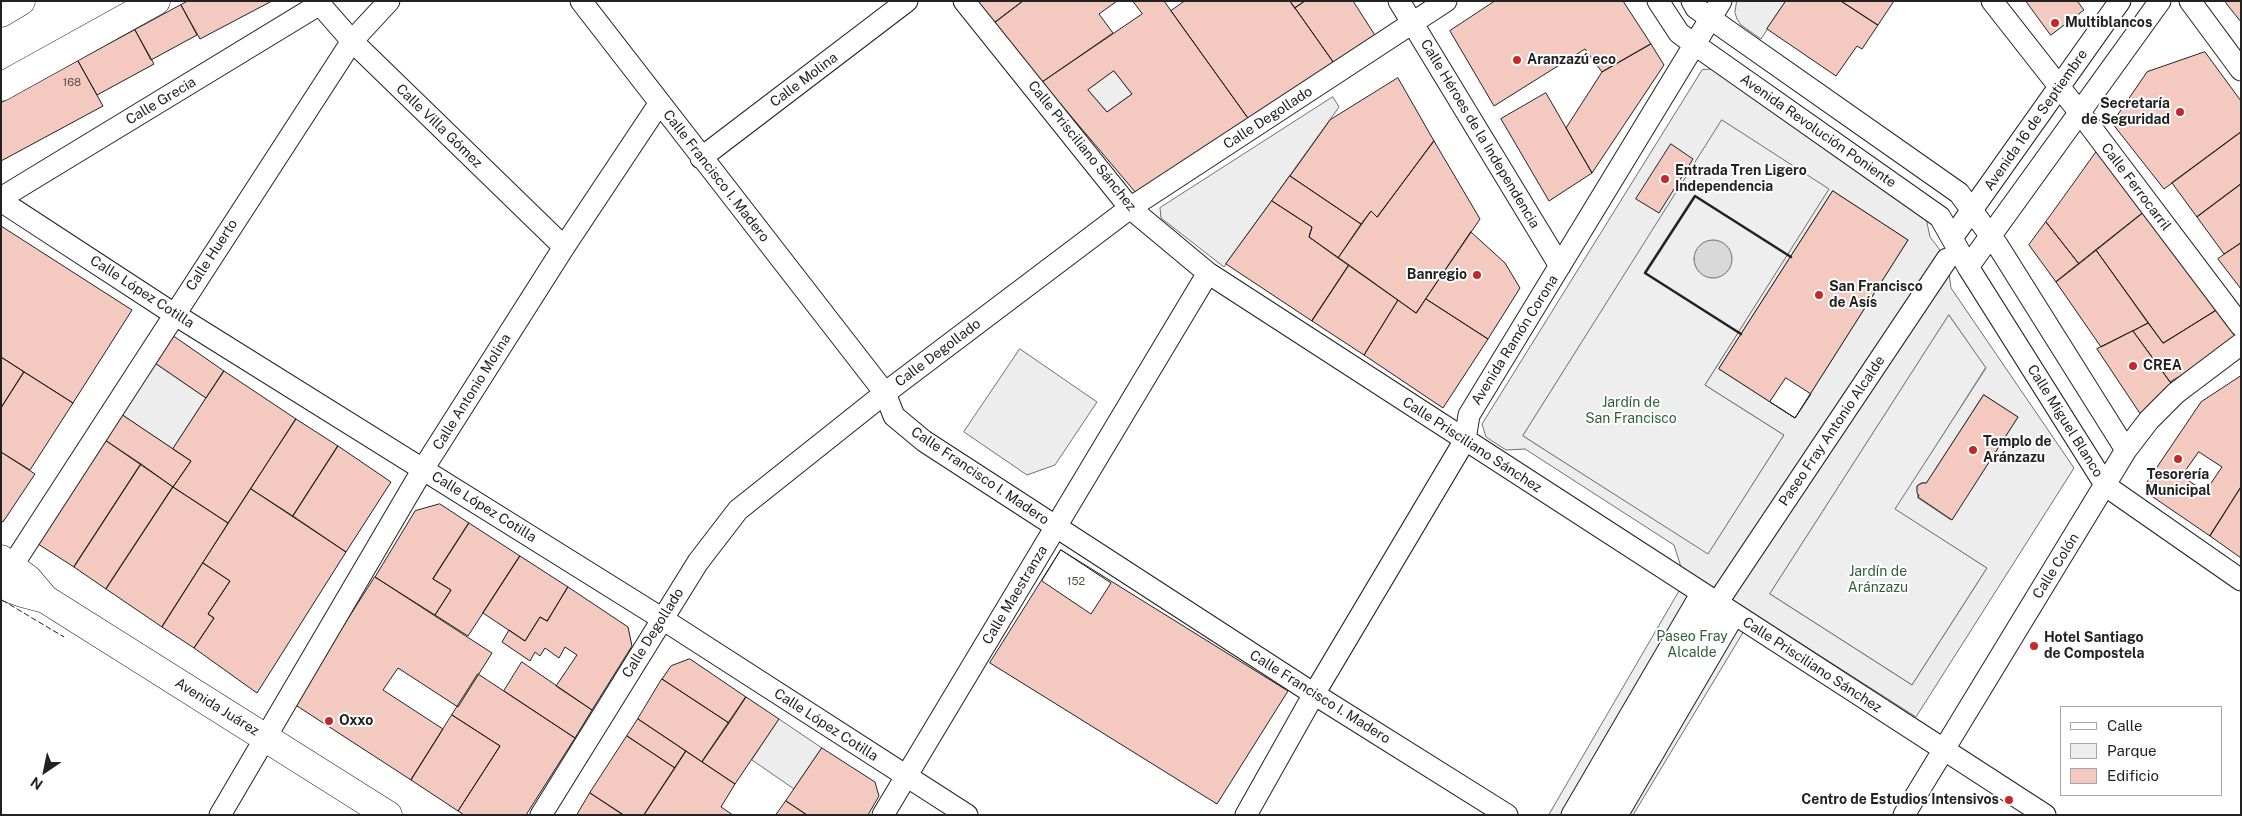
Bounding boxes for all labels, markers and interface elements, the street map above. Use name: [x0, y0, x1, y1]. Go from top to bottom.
place label: Multiblancos: [2065, 15, 2152, 31]
marker: Multiblancos: [2049, 17, 2061, 29]
street label: Calle Héroes de la Independencia: [1417, 36, 1543, 232]
street label: Avenida 16 de Septiembre: [1981, 46, 2091, 194]
street label: Calle Molina: [767, 49, 841, 111]
place label: Aranzazú eco: [1527, 52, 1616, 68]
marker: Aranzazú eco: [1511, 54, 1523, 66]
street label: Avenida Revolución Poniente: [1737, 71, 1899, 191]
street label: Calle Grecia: [123, 74, 199, 128]
house number: 168: [63, 76, 81, 90]
street label: Calle Prisciliano Sánchez: [1024, 78, 1140, 214]
street label: Calle Villa Gómez: [392, 80, 486, 172]
street label: Calle Degollado: [1220, 83, 1316, 153]
place label: Secretaría de Seguridad: [2081, 96, 2170, 128]
marker: Secretaría de Seguridad: [2174, 106, 2186, 118]
street label: Calle Francisco I. Madero: [659, 107, 773, 245]
street label: Calle Ferrocarril: [2098, 140, 2174, 234]
place label: Entrada Tren Ligero Independencia: [1675, 163, 1807, 196]
marker: Entrada Tren Ligero Independencia: [1659, 173, 1671, 185]
street label: Calle Huerto: [183, 216, 241, 294]
street label: Calle López Cotilla: [87, 252, 197, 332]
place label: Banregio: [1407, 267, 1467, 283]
marker: Banregio: [1471, 269, 1483, 281]
street label: Avenida Ramón Corona: [1468, 272, 1562, 408]
place label: San Francisco de Asís: [1829, 279, 1923, 312]
marker: San Francisco de Asís: [1813, 289, 1825, 301]
street label: Calle Degollado: [892, 315, 984, 391]
street label: Calle Antonio Molina: [429, 331, 515, 453]
street label: Paseo Fray Antonio Alcalde: [1775, 353, 1889, 509]
place label: CREA: [2143, 358, 2182, 374]
marker: CREA: [2127, 360, 2139, 372]
street label: Calle Miguel Blanco: [2024, 362, 2106, 480]
street label: Calle Prisciliano Sánchez: [1399, 394, 1545, 496]
park label: Jardín de San Francisco: [1585, 395, 1677, 428]
street label: Calle Francisco I. Madero: [908, 423, 1052, 529]
place label: Templo de Aránzazu: [1983, 434, 2052, 467]
marker: Templo de Aránzazu: [1967, 444, 1979, 456]
marker: Tesorería Municipal: [2172, 453, 2184, 465]
place label: Tesorería Municipal: [2145, 467, 2211, 500]
street label: Calle López Cotilla: [428, 468, 540, 546]
street label: Calle Colón: [2029, 530, 2083, 602]
street label: Calle Maestranza: [979, 542, 1051, 648]
park label: Jardín de Aránzazu: [1848, 564, 1908, 596]
house number: 152: [1067, 575, 1085, 589]
street label: Calle Degollado: [619, 585, 687, 681]
street label: Calle Prisciliano Sánchez: [1739, 614, 1885, 716]
park label: Paseo Fray Alcalde: [1656, 629, 1728, 662]
place label: Hotel Santiago de Compostela: [2044, 630, 2144, 662]
marker: Hotel Santiago de Compostela: [2028, 640, 2040, 652]
street label: Calle Francisco I. Madero: [1246, 647, 1394, 747]
street label: Avenida Juárez: [172, 674, 262, 740]
street label: Calle López Cotilla: [771, 685, 881, 765]
legend: [2060, 706, 2222, 796]
place label: Oxxo: [339, 713, 373, 729]
marker: Oxxo: [323, 715, 335, 727]
text: Calle: [2107, 717, 2143, 734]
text: Parque: [2107, 742, 2157, 759]
north arrow: [20, 746, 70, 796]
text: Edificio: [2107, 767, 2159, 784]
text: N: [28, 774, 46, 793]
place label: Centro de Estudios Intensivos: [1801, 792, 1999, 808]
marker: Centro de Estudios Intensivos: [2003, 794, 2015, 806]

